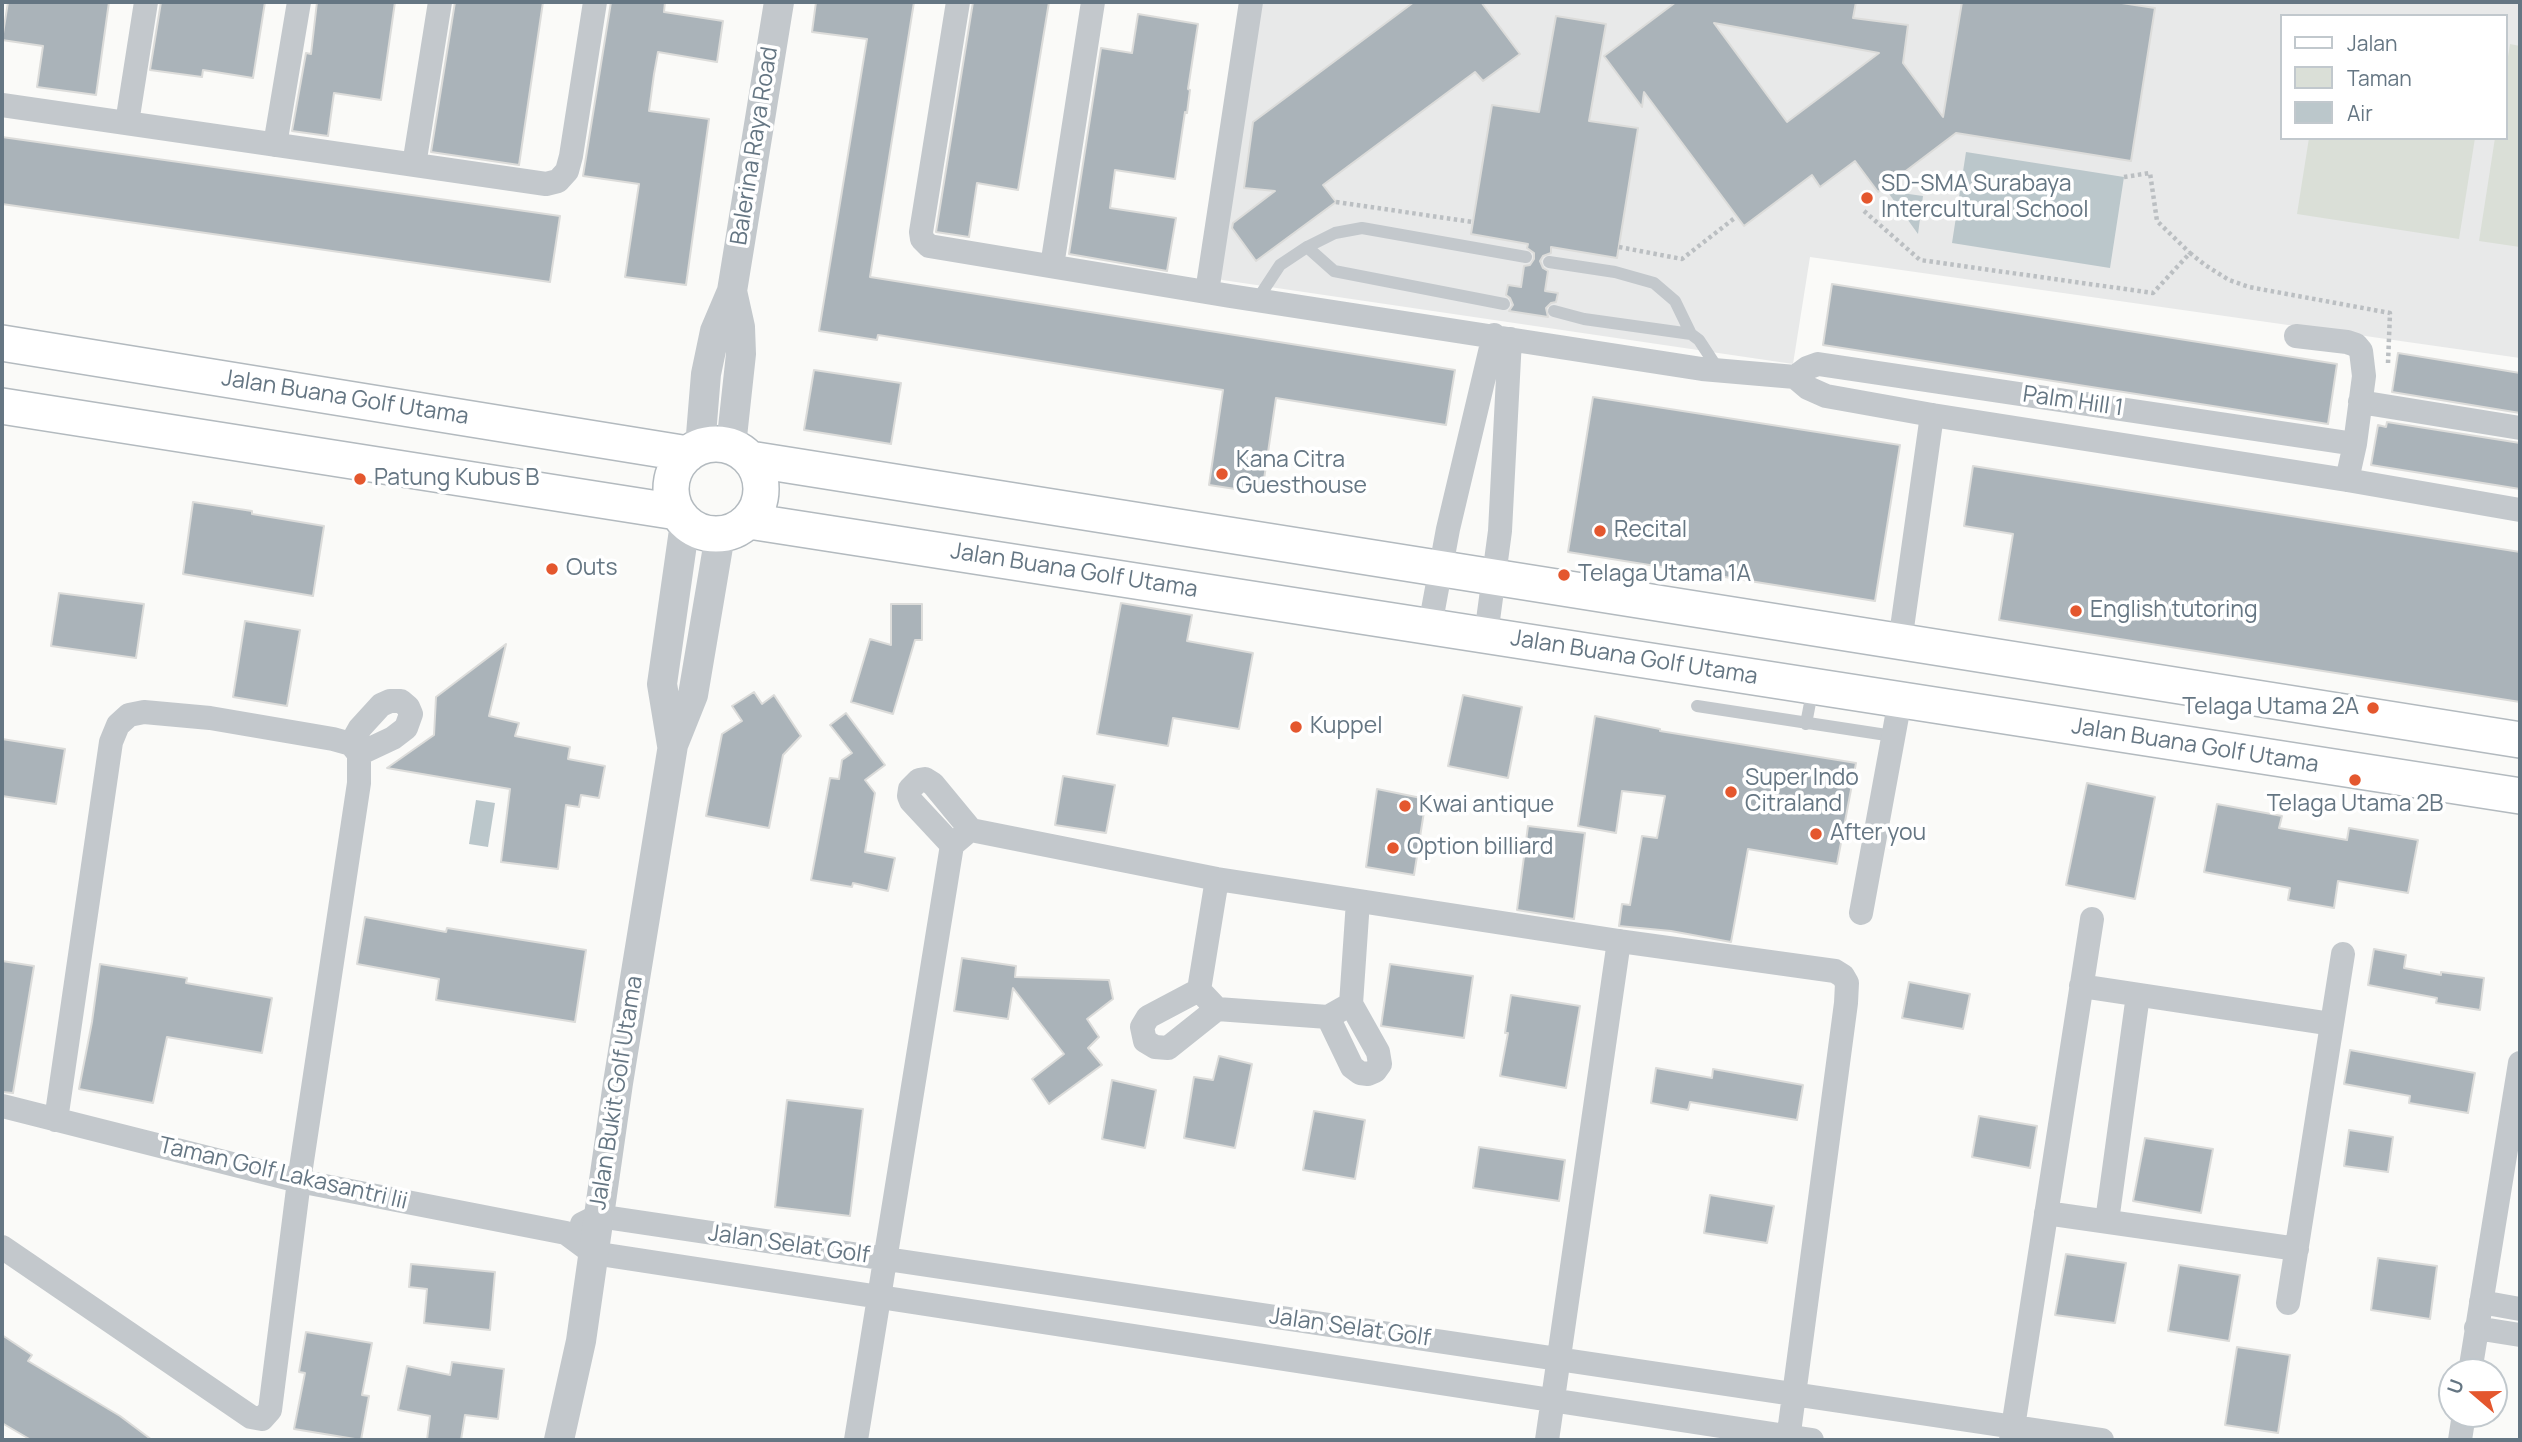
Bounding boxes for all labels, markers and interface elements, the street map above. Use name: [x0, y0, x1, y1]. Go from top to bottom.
legend: [2280, 14, 2508, 140]
text: Jalan: [2347, 29, 2397, 57]
street label: Balerina Raya Road: [726, 45, 784, 247]
text: Taman: [2347, 64, 2412, 92]
text: Air: [2347, 99, 2373, 127]
place label: SD-SMA Surabaya Intercultural School: [1881, 171, 2089, 225]
marker: SD-SMA Surabaya Intercultural School: [1859, 190, 1875, 206]
street label: Jalan Buana Golf Utama: [219, 365, 471, 431]
street label: Palm Hill 1: [2021, 381, 2125, 423]
place label: Kana Citra Guesthouse: [1236, 447, 1367, 501]
place label: Patung Kubus B: [374, 465, 539, 493]
marker: Kana Citra Guesthouse: [1214, 466, 1230, 482]
marker: Patung Kubus B: [352, 471, 368, 487]
place label: Recital: [1614, 517, 1687, 545]
marker: Recital: [1592, 523, 1608, 539]
street label: Jalan Buana Golf Utama: [948, 538, 1200, 604]
place label: Outs: [566, 555, 618, 583]
marker: Outs: [544, 561, 560, 577]
place label: Telaga Utama 1A: [1578, 561, 1751, 589]
marker: Telaga Utama 1A: [1556, 567, 1572, 583]
place label: English tutoring: [2090, 597, 2258, 625]
marker: English tutoring: [2068, 603, 2084, 619]
street label: Jalan Buana Golf Utama: [1508, 625, 1760, 691]
place label: Telaga Utama 2A: [2182, 694, 2359, 722]
marker: Telaga Utama 2A: [2365, 700, 2381, 716]
place label: Kuppel: [1310, 713, 1383, 741]
street label: Jalan Buana Golf Utama: [2069, 713, 2321, 779]
marker: Kuppel: [1288, 719, 1304, 735]
place label: Super Indo Citraland: [1745, 765, 1859, 819]
marker: Telaga Utama 2B: [2347, 772, 2363, 788]
marker: Super Indo Citraland: [1723, 784, 1739, 800]
place label: Telaga Utama 2B: [2267, 791, 2443, 819]
place label: Kwai antique: [1419, 792, 1554, 820]
marker: Kwai antique: [1397, 798, 1413, 814]
place label: After you: [1830, 820, 1926, 848]
marker: After you: [1808, 826, 1824, 842]
place label: Option billiard: [1407, 834, 1553, 862]
marker: Option billiard: [1385, 840, 1401, 856]
street label: Jalan Bukit Golf Utama: [585, 974, 649, 1212]
street label: Taman Golf Lakasantri Iii: [156, 1132, 410, 1216]
street label: Jalan Selat Golf: [706, 1220, 872, 1270]
street label: Jalan Selat Golf: [1267, 1303, 1433, 1353]
north arrow: [2438, 1358, 2508, 1428]
text: U: [2441, 1376, 2470, 1397]

